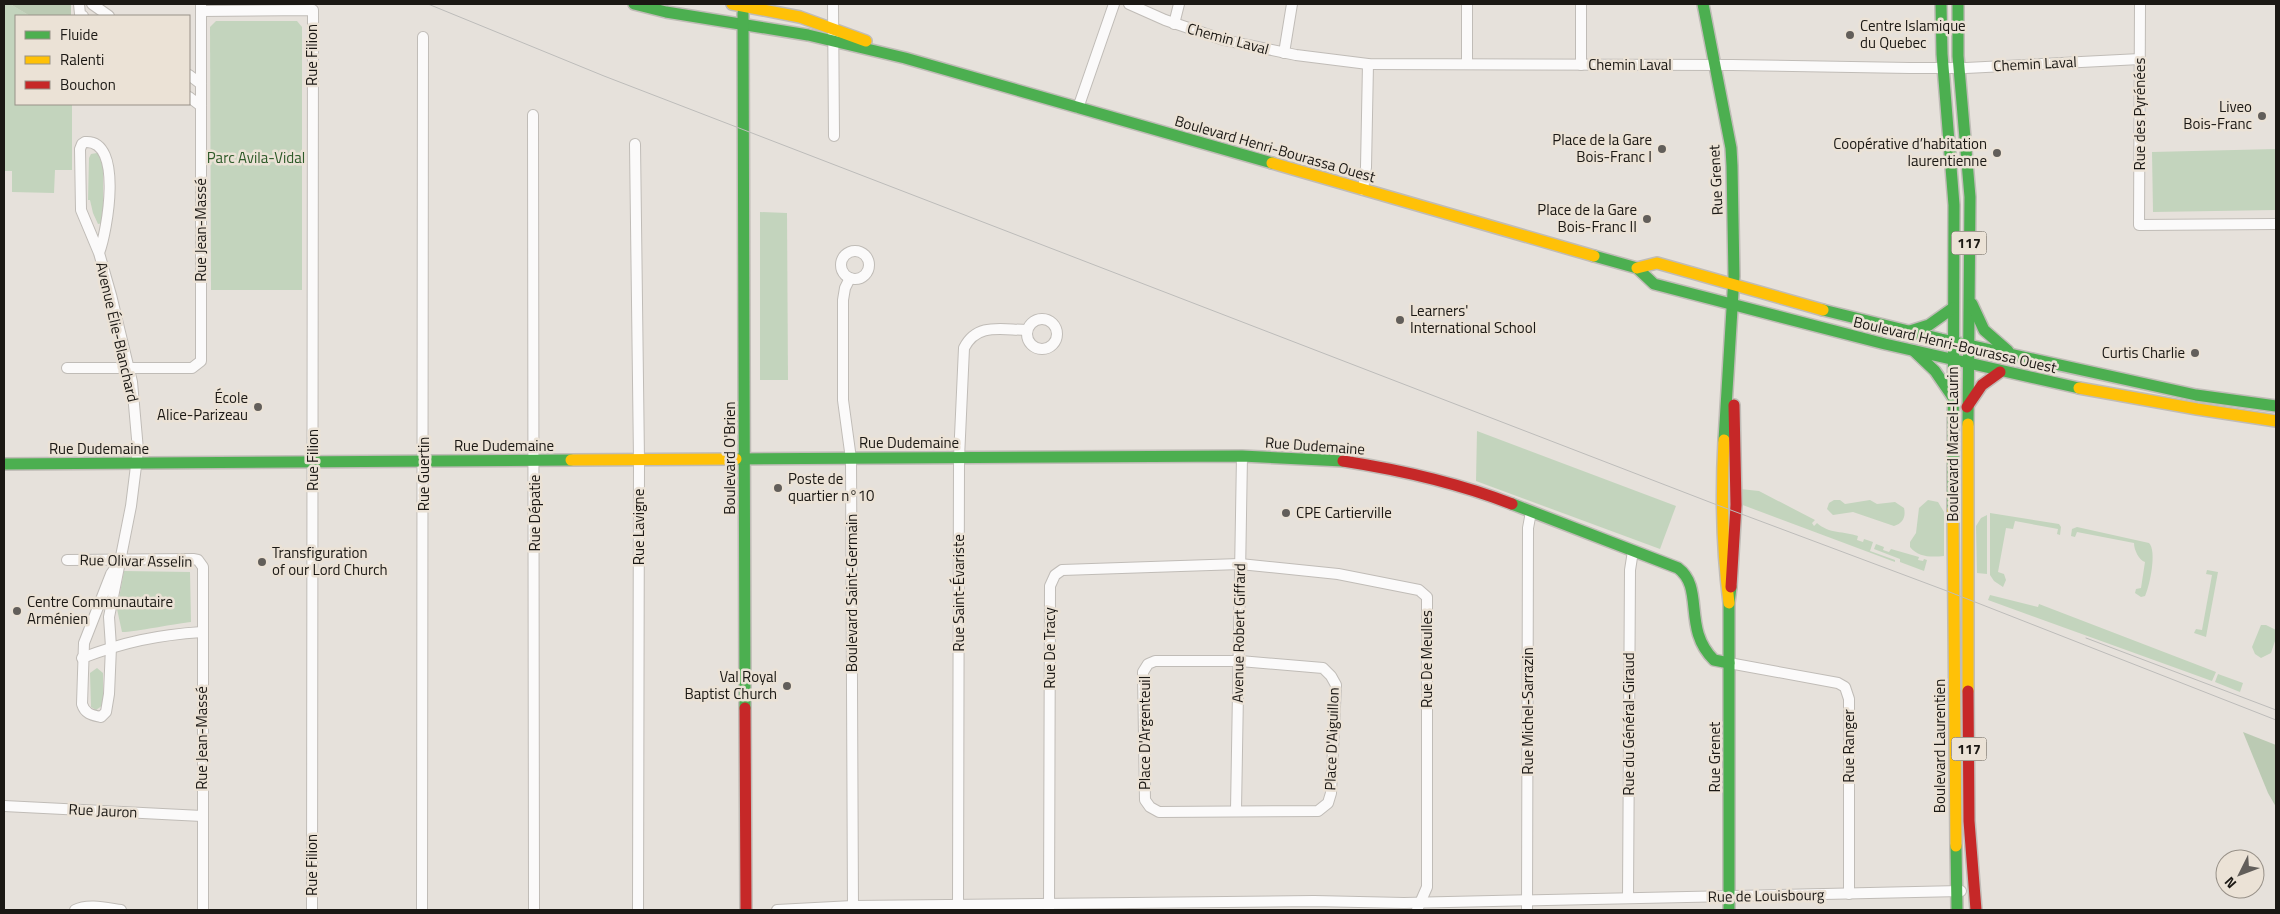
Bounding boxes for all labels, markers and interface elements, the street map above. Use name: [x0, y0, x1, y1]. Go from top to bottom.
place label: Centre Islamique du Quebec: [1860, 14, 1966, 54]
legend: [15, 15, 190, 105]
street label: Chemin Laval: [1185, 17, 1272, 60]
text: Fluide: [60, 23, 98, 46]
street label: Rue Filion: [300, 24, 323, 86]
marker: Centre Islamique du Quebec: [1844, 29, 1856, 41]
text: Ralenti: [60, 48, 104, 71]
street label: Chemin Laval: [1993, 50, 2077, 77]
street label: Chemin Laval: [1588, 53, 1672, 76]
street label: Rue des Pyrénées: [2128, 58, 2151, 170]
text: Bouchon: [60, 73, 116, 96]
place label: Liveo Bois-Franc: [2183, 95, 2252, 135]
street label: Boulevard Henri-Bourassa Ouest: [1172, 109, 1379, 188]
marker: Liveo Bois-Franc: [2256, 110, 2268, 122]
place label: Place de la Gare Bois-Franc I: [1552, 128, 1652, 168]
place label: Coopérative d’habitation laurentienne: [1833, 132, 1987, 172]
marker: Place de la Gare Bois-Franc I: [1656, 143, 1668, 155]
street label: Rue Grenet: [1702, 143, 1729, 216]
park label: Parc Avila-Vidal: [207, 146, 305, 169]
marker: Coopérative d’habitation laurentienne: [1991, 147, 2003, 159]
street label: Rue Jean-Massé: [189, 178, 212, 282]
place label: Place de la Gare Bois-Franc II: [1537, 198, 1637, 238]
marker: Place de la Gare Bois-Franc II: [1641, 213, 1653, 225]
road number: 117: [1952, 232, 1986, 254]
street label: Avenue Élie-Blanchard: [90, 260, 145, 404]
place label: Learners' International School: [1410, 299, 1536, 339]
street label: Boulevard Henri-Bourassa Ouest: [1851, 310, 2060, 379]
marker: Learners' International School: [1394, 314, 1406, 326]
place label: Curtis Charlie: [2102, 341, 2185, 364]
marker: Curtis Charlie: [2189, 347, 2201, 359]
street label: Boulevard Marcel-Laurin: [1941, 366, 1964, 522]
place label: École Alice-Parizeau: [157, 386, 248, 426]
marker: École Alice-Parizeau: [252, 401, 264, 413]
street label: Boulevard O'Brien: [718, 401, 741, 515]
street label: Rue Filion: [301, 429, 324, 491]
street label: Rue Dudemaine: [859, 431, 959, 454]
street label: Rue Dudemaine: [1264, 431, 1366, 460]
street label: Rue Dudemaine: [454, 434, 554, 457]
street label: Rue Dudemaine: [49, 437, 149, 460]
street label: Rue Guertin: [412, 437, 435, 511]
place label: Poste de quartier n°10: [788, 467, 874, 507]
street label: Rue Dépatie: [523, 475, 546, 551]
marker: Poste de quartier n°10: [772, 482, 784, 494]
street label: Rue Lavigne: [627, 489, 650, 565]
place label: CPE Cartierville: [1296, 501, 1392, 524]
marker: CPE Cartierville: [1280, 507, 1292, 519]
street label: Boulevard Saint-Germain: [840, 514, 863, 672]
street label: Rue Saint-Évariste: [947, 534, 970, 652]
place label: Transfiguration of our Lord Church: [272, 541, 388, 581]
street label: Rue Olivar Asselin: [79, 548, 193, 573]
marker: Transfiguration of our Lord Church: [256, 556, 268, 568]
street label: Avenue Robert Giffard: [1226, 563, 1251, 703]
place label: Centre Communautaire Arménien: [27, 590, 173, 630]
marker: Centre Communautaire Arménien: [11, 605, 23, 617]
street label: Rue De Tracy: [1038, 607, 1061, 689]
street label: Rue De Meulles: [1415, 610, 1438, 708]
street label: Rue Michel-Sarrazin: [1516, 647, 1539, 775]
street label: Rue du Général-Giraud: [1617, 652, 1640, 796]
place label: Val Royal Baptist Church: [684, 665, 777, 705]
street label: Place D'Argenteuil: [1133, 676, 1156, 790]
street label: Boulevard Laurentien: [1928, 679, 1951, 813]
marker: Val Royal Baptist Church: [781, 680, 793, 692]
street label: Rue Jean-Massé: [190, 686, 213, 790]
street label: Place D'Aiguillon: [1318, 687, 1345, 791]
street label: Rue Ranger: [1837, 709, 1860, 783]
street label: Rue Grenet: [1703, 721, 1726, 792]
road number: 117: [1952, 738, 1986, 761]
street label: Rue Jauron: [68, 797, 138, 824]
street label: Rue Filion: [300, 834, 323, 896]
north arrow: [2215, 849, 2265, 899]
text: N: [2219, 872, 2241, 894]
street label: Rue de Louisbourg: [1707, 883, 1825, 908]

